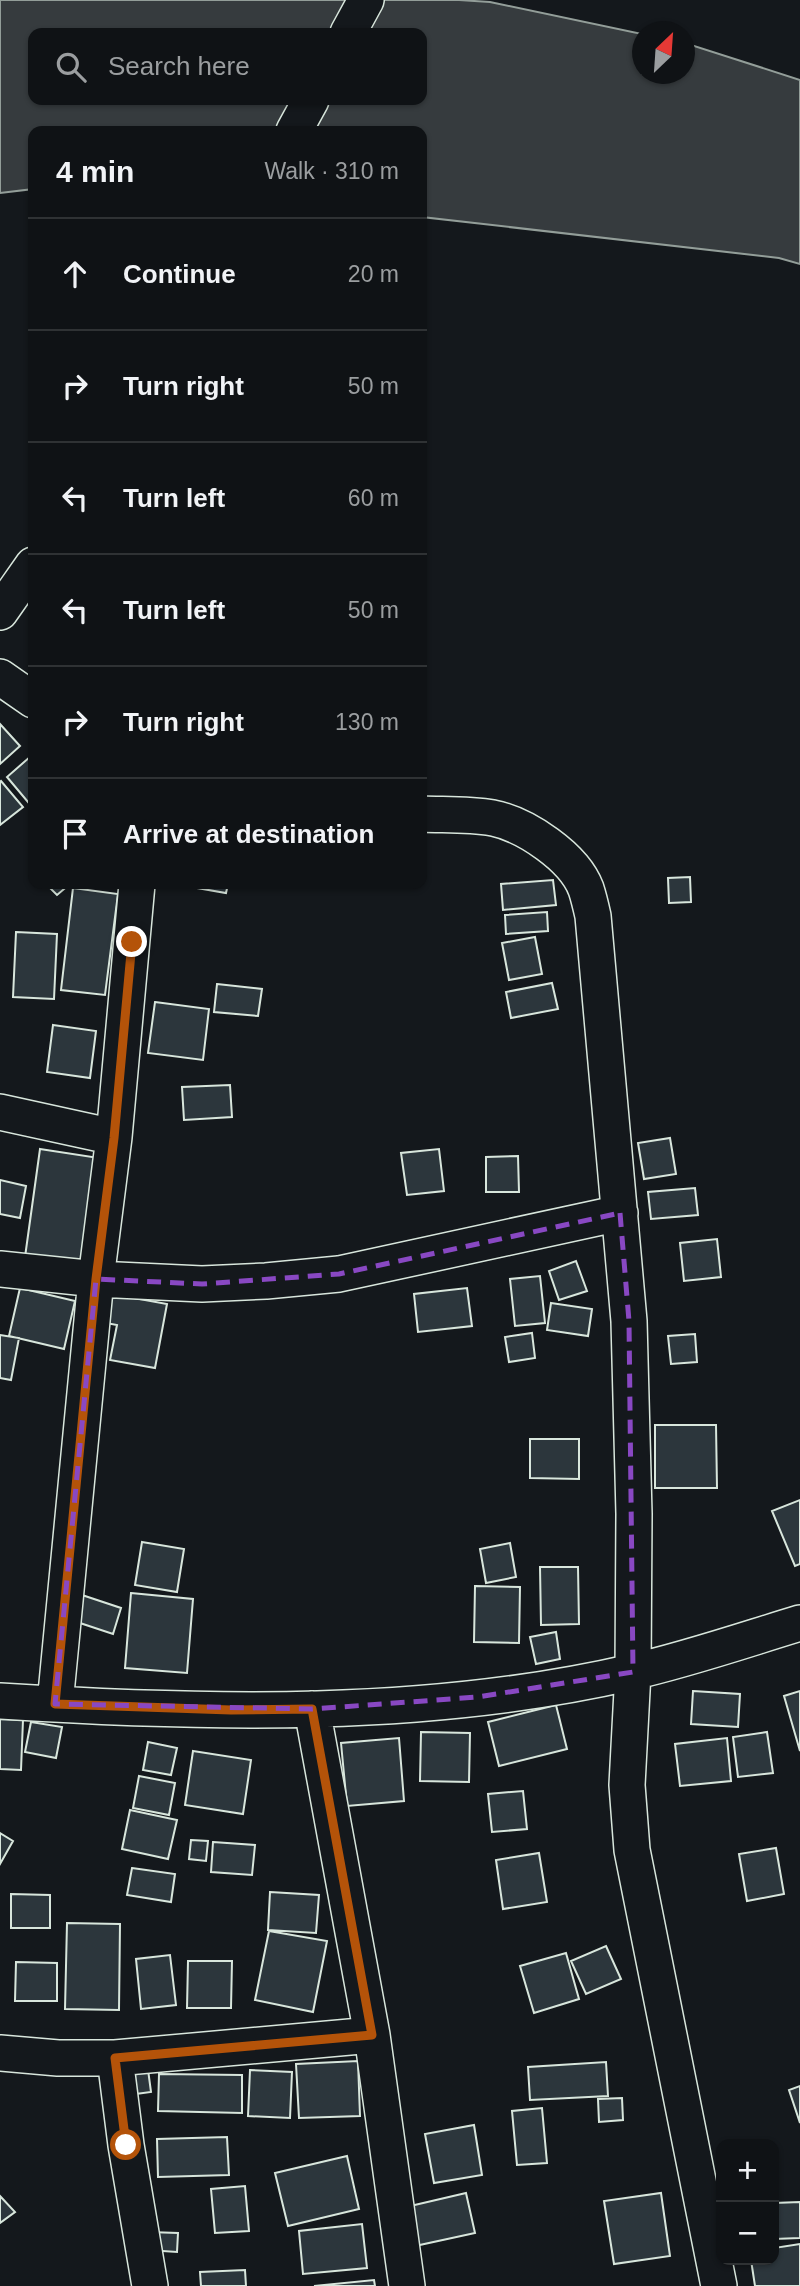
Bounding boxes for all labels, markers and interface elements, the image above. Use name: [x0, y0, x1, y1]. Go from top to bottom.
north arrow: [632, 21, 695, 84]
search box: [28, 28, 427, 105]
icon: search: [52, 48, 90, 86]
text: Search here: [108, 51, 250, 81]
text: 4 min: [56, 155, 134, 188]
text: Walk · 310 m: [264, 158, 399, 184]
icon: ahead: [56, 255, 94, 293]
text: Continue: [123, 259, 236, 289]
text: 20 m: [348, 261, 399, 287]
icon: right: [56, 367, 94, 405]
text: Turn right: [123, 371, 244, 401]
text: 50 m: [348, 373, 399, 399]
icon: left: [56, 479, 94, 517]
text: Turn left: [123, 483, 225, 513]
text: 60 m: [348, 485, 399, 511]
icon: left: [56, 591, 94, 629]
text: Turn left: [123, 595, 225, 625]
text: 50 m: [348, 597, 399, 623]
icon: right: [56, 703, 94, 741]
text: Turn right: [123, 707, 244, 737]
text: 130 m: [335, 709, 399, 735]
icon: arrive: [56, 815, 94, 853]
text: Arrive at destination: [123, 819, 374, 849]
route end: [116, 926, 147, 957]
route start: [110, 2129, 141, 2160]
map controls: [716, 2139, 779, 2265]
button: +: [716, 2139, 779, 2202]
button: −: [716, 2202, 779, 2265]

